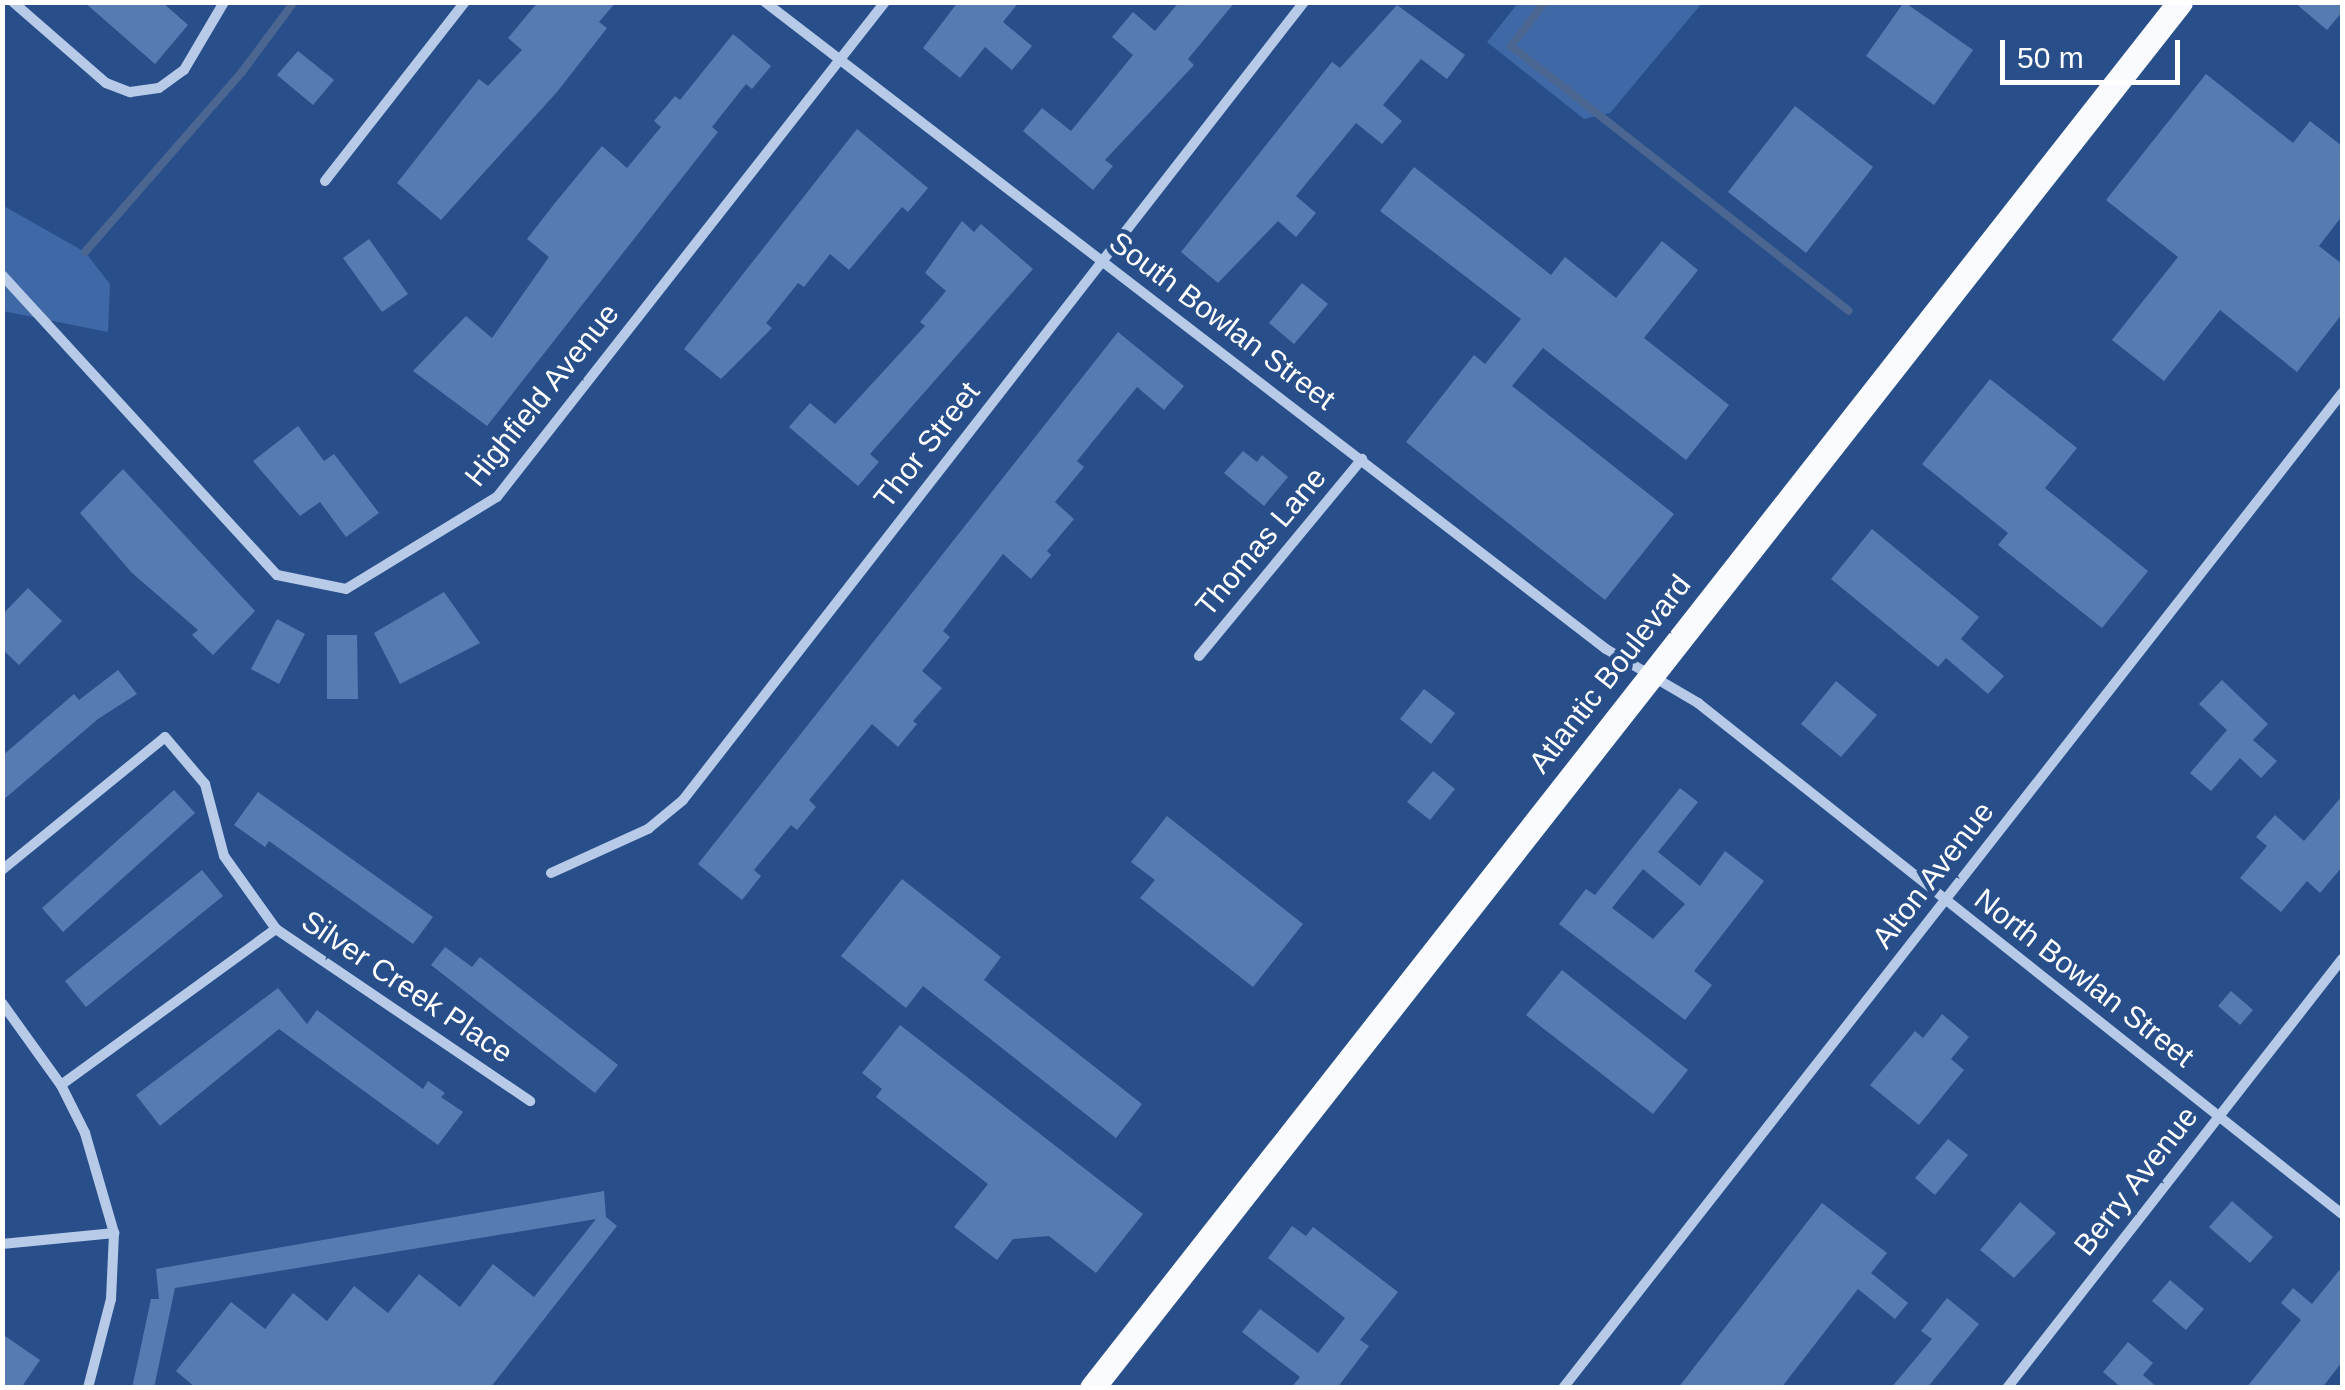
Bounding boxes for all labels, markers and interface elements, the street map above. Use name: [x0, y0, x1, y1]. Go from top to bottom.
scale bar: [2005, 20, 2185, 82]
text: 50 m: [2017, 41, 2084, 74]
street label: South Bowlan Street: [1102, 224, 1342, 418]
street label: Highfield Avenue: [457, 296, 627, 494]
street label: Thor Street: [867, 375, 987, 515]
street label: Thomas Lane: [1188, 460, 1334, 624]
street label: Atlantic Boulevard: [1521, 568, 1699, 780]
street label: Alton Avenue: [1864, 794, 2002, 956]
street label: North Bowlan Street: [1967, 881, 2201, 1075]
street label: Silver Creek Place: [295, 903, 519, 1071]
street label: Berry Avenue: [2066, 1099, 2206, 1263]

